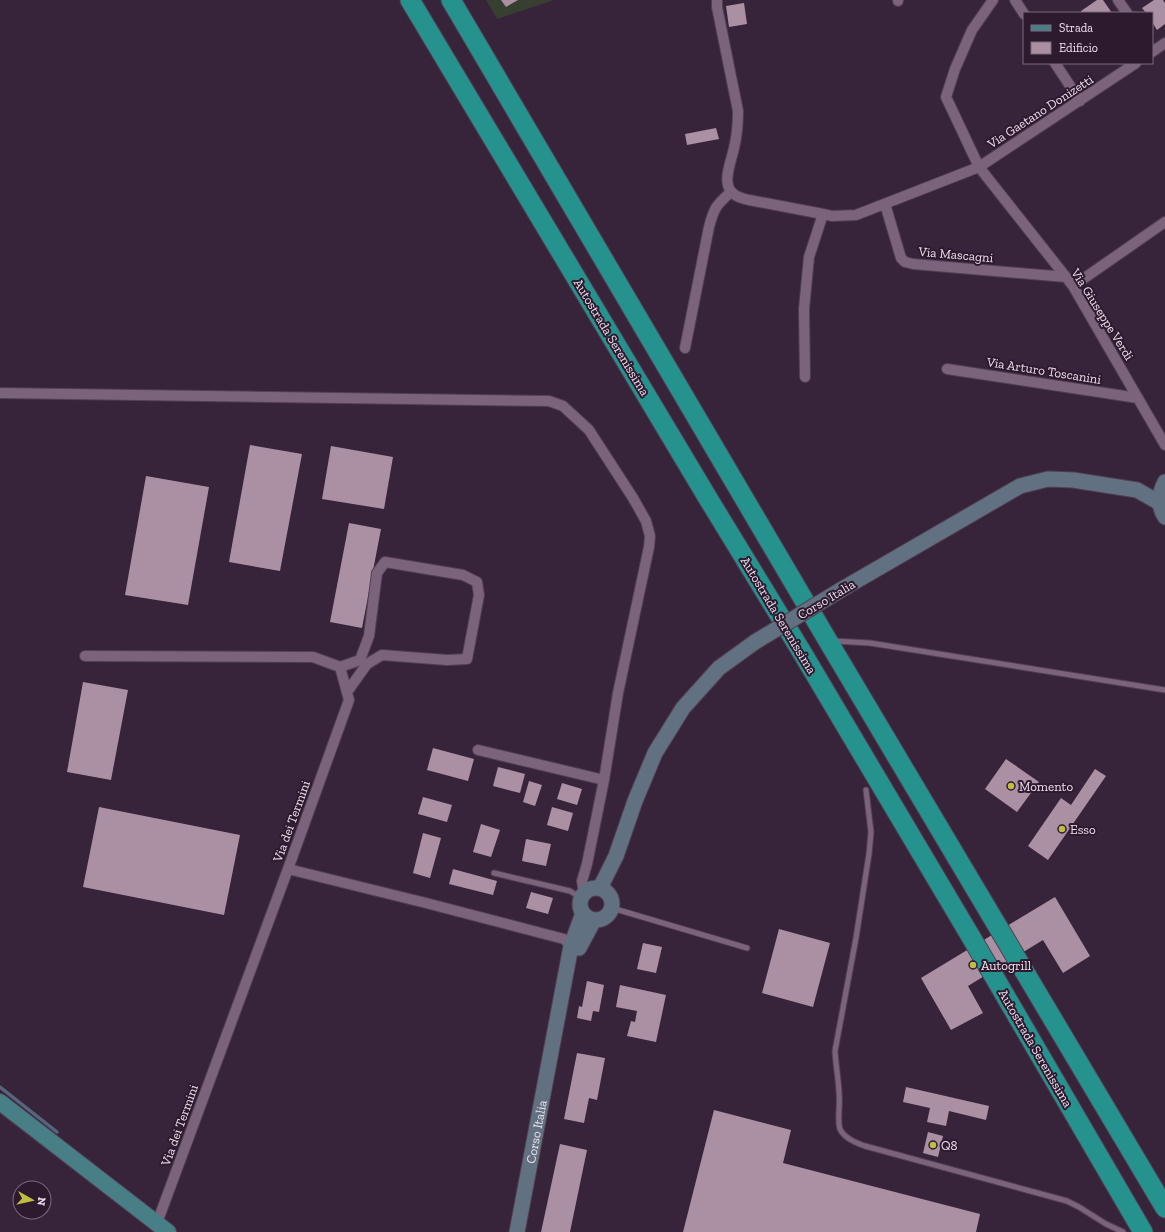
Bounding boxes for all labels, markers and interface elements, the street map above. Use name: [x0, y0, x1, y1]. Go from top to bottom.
legend: [1023, 12, 1153, 64]
text: Strada: [1059, 21, 1093, 35]
text: Edificio: [1059, 41, 1098, 55]
street label: Via Gaetano Donizetti: [984, 71, 1096, 152]
street label: Via Mascagni: [917, 244, 994, 265]
street label: Via Giuseppe Verdi: [1068, 265, 1137, 363]
street label: Autostrada Serenissima: [571, 276, 653, 399]
street label: Via Arturo Toscanini: [985, 354, 1103, 387]
street label: Autostrada Serenissima: [738, 554, 820, 677]
street label: Corso Italia: [795, 576, 858, 622]
street label: Via dei Termini: [269, 778, 313, 865]
place label: Momento: [1019, 779, 1073, 794]
marker: Momento: [1006, 781, 1016, 791]
place label: Esso: [1070, 822, 1096, 837]
marker: Esso: [1057, 824, 1067, 834]
place label: Autogrill: [981, 958, 1032, 973]
marker: Autogrill: [968, 960, 978, 970]
street label: Autostrada Serenissima: [996, 987, 1076, 1111]
street label: Via dei Termini: [157, 1082, 201, 1169]
street label: Corso Italia: [523, 1098, 550, 1165]
place label: Q8: [941, 1138, 958, 1153]
marker: Q8: [928, 1140, 938, 1150]
north arrow: [12, 1180, 52, 1220]
text: N: [34, 1196, 48, 1207]

